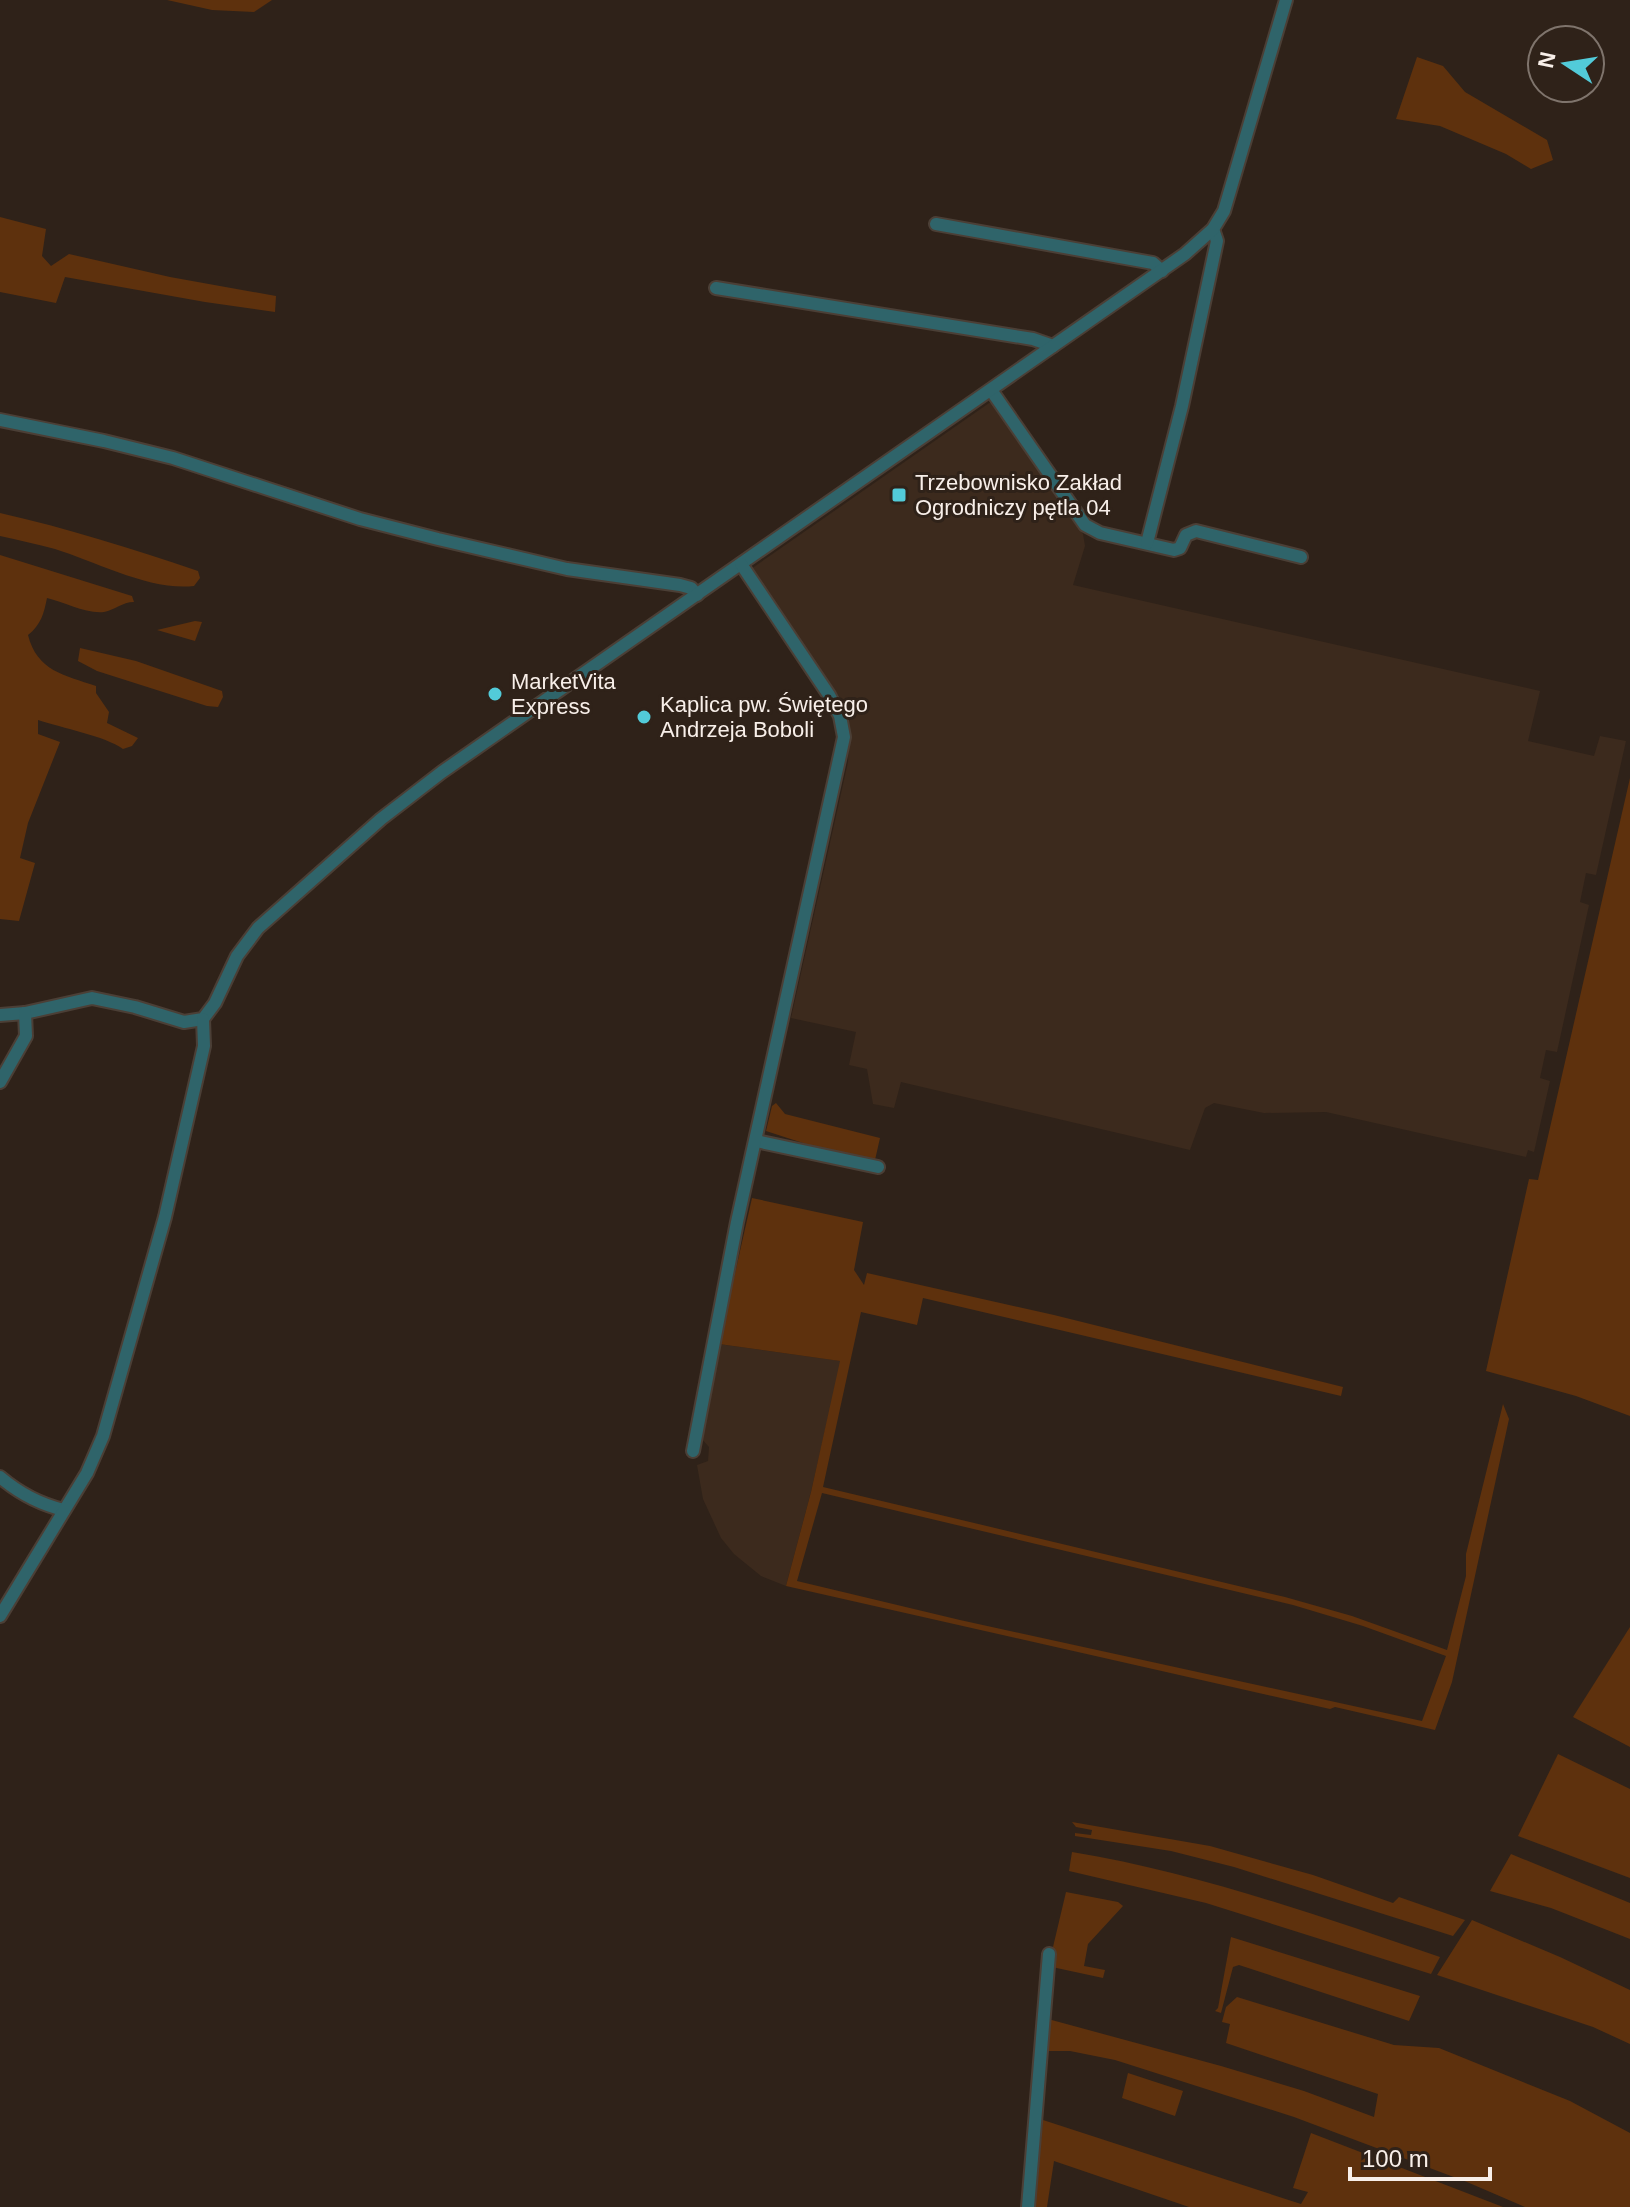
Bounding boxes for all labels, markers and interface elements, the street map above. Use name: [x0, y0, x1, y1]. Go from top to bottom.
north arrow: [1526, 24, 1606, 104]
text: N: [1533, 50, 1561, 70]
place label: Trzebownisko Zakład Ogrodniczy pętla 04: [915, 470, 1122, 520]
marker: Trzebownisko Zakład Ogrodniczy pętla 04: [890, 486, 908, 504]
place label: MarketVita Express: [511, 669, 617, 719]
marker: MarketVita Express: [486, 685, 504, 703]
place label: Kaplica pw. Świętego Andrzeja Boboli: [660, 692, 868, 742]
marker: Kaplica pw. Świętego Andrzeja Boboli: [635, 708, 653, 726]
scale bar: [1350, 2131, 1490, 2181]
text: 100 m: [1362, 2145, 1429, 2172]

